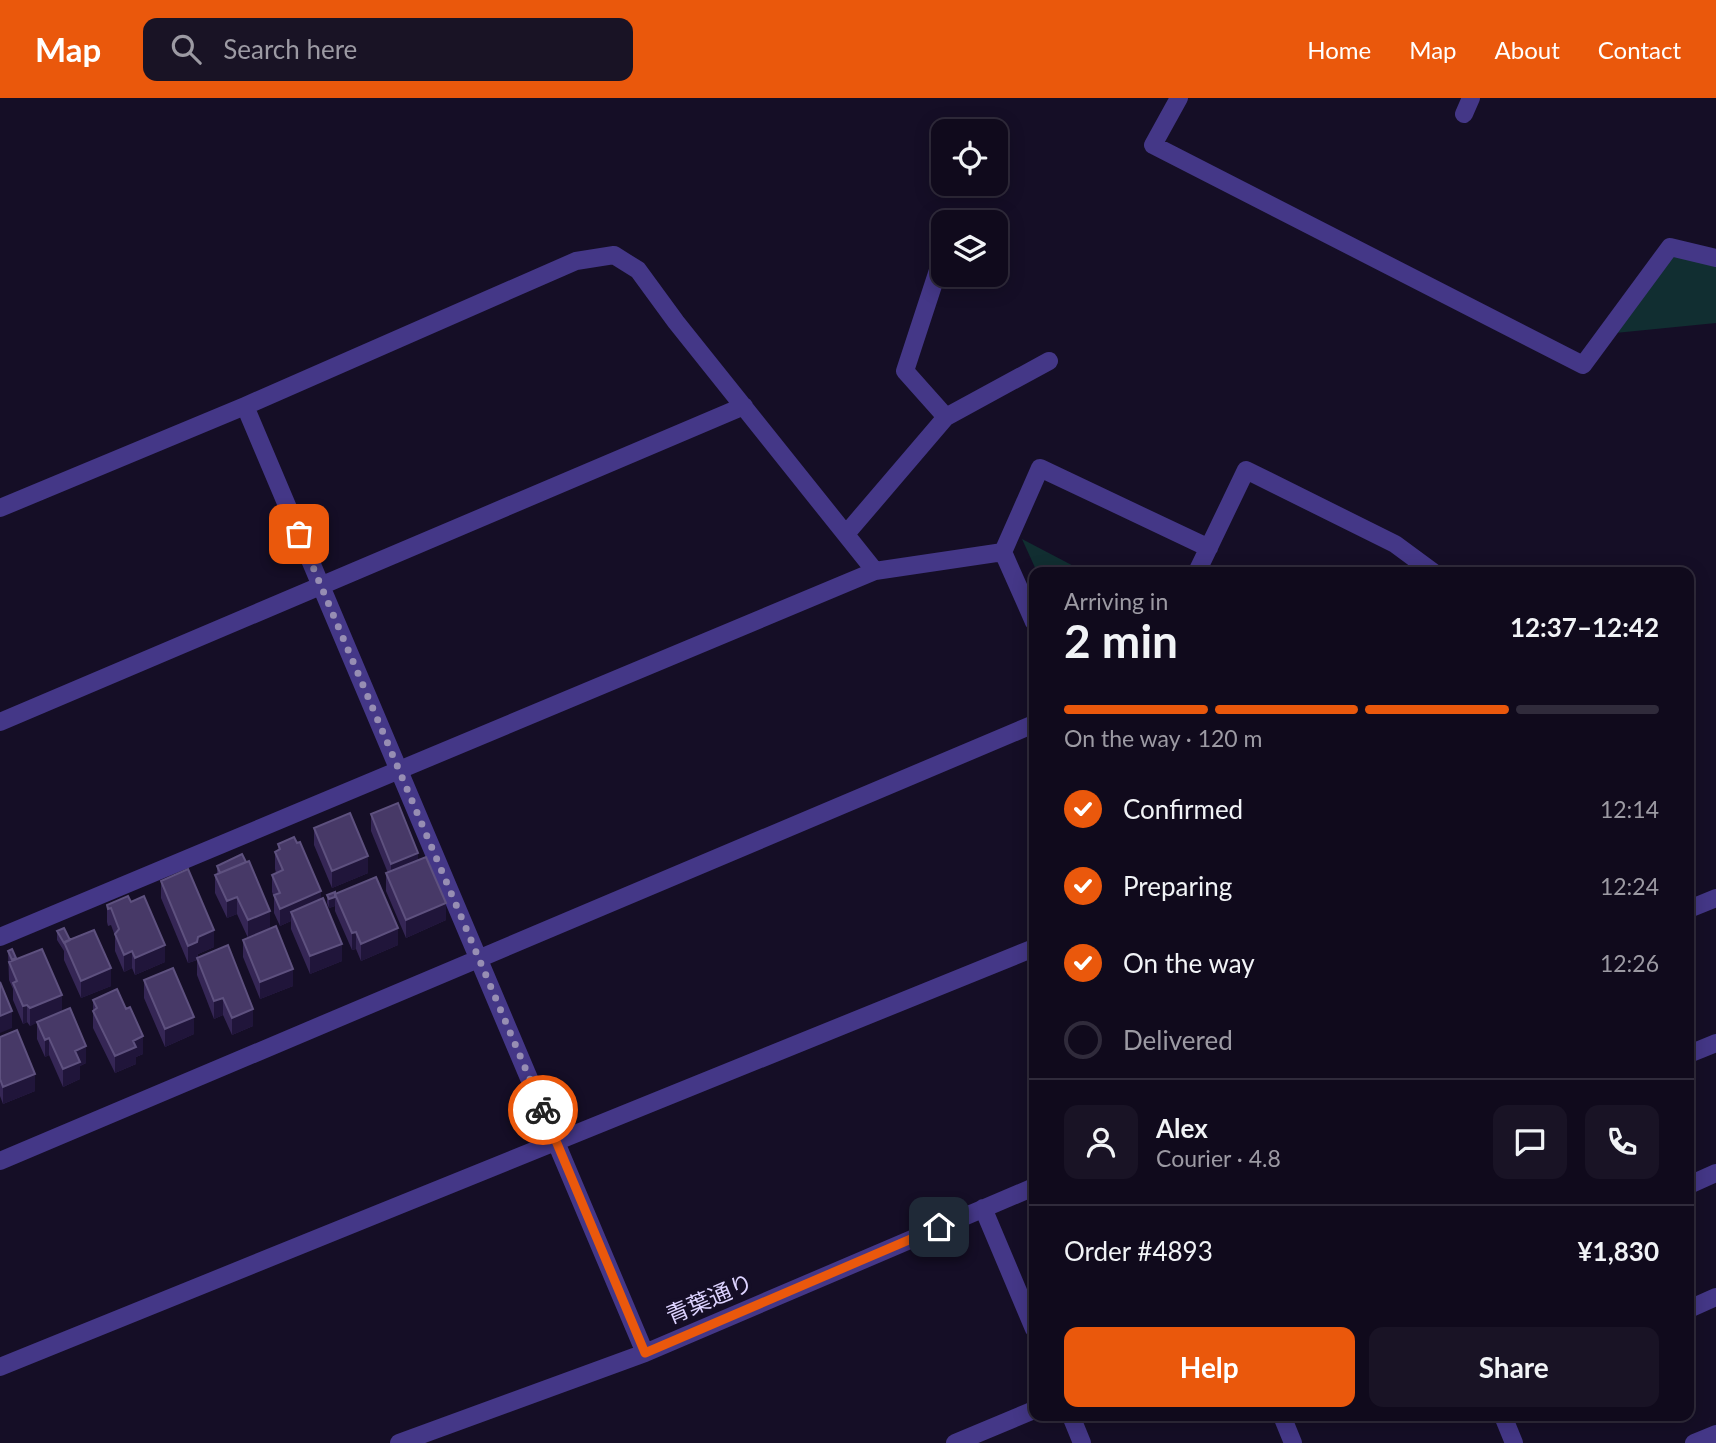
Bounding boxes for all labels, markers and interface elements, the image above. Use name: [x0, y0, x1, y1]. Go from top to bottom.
search box: [143, 18, 633, 81]
text: Map: [35, 29, 101, 69]
icon: search: [167, 30, 205, 68]
text: Search here: [223, 33, 357, 65]
text: Home: [1307, 35, 1371, 64]
text: Map: [1409, 35, 1457, 64]
text: About: [1495, 35, 1560, 64]
text: Contact: [1598, 35, 1681, 64]
map controls: [931, 119, 1008, 287]
button: locate: [931, 119, 1008, 196]
button: layers: [931, 210, 1008, 287]
pin: [269, 504, 329, 564]
icon: bag: [280, 515, 318, 553]
text: Arriving in: [1064, 587, 1168, 615]
text: 12:37–12:42: [1510, 611, 1659, 643]
text: 2 min: [1064, 613, 1178, 668]
text: On the way · 120 m: [1064, 724, 1263, 752]
icon: check: [1064, 790, 1102, 828]
text: Confirmed: [1123, 793, 1243, 825]
text: 12:14: [1600, 795, 1659, 823]
icon: check: [1064, 867, 1102, 905]
text: Preparing: [1123, 870, 1232, 902]
text: 12:24: [1600, 872, 1659, 900]
icon: check: [1064, 944, 1102, 982]
text: On the way: [1123, 947, 1255, 979]
text: 12:26: [1600, 949, 1659, 977]
text: Delivered: [1123, 1024, 1233, 1056]
courier: [508, 1075, 578, 1145]
icon: bike: [524, 1091, 562, 1129]
button: person: [1064, 1105, 1138, 1179]
button: chat: [1493, 1105, 1567, 1179]
button: phone: [1585, 1105, 1659, 1179]
text: Alex: [1156, 1112, 1208, 1144]
text: Courier · 4.8: [1156, 1144, 1281, 1172]
pin: [909, 1197, 969, 1257]
icon: home: [920, 1208, 958, 1246]
text: Order #4893: [1064, 1235, 1213, 1267]
text: ¥1,830: [1578, 1235, 1659, 1267]
street label: 青葉通り: [661, 1267, 757, 1329]
button: Help: [1064, 1327, 1355, 1407]
button: Share: [1369, 1327, 1659, 1407]

